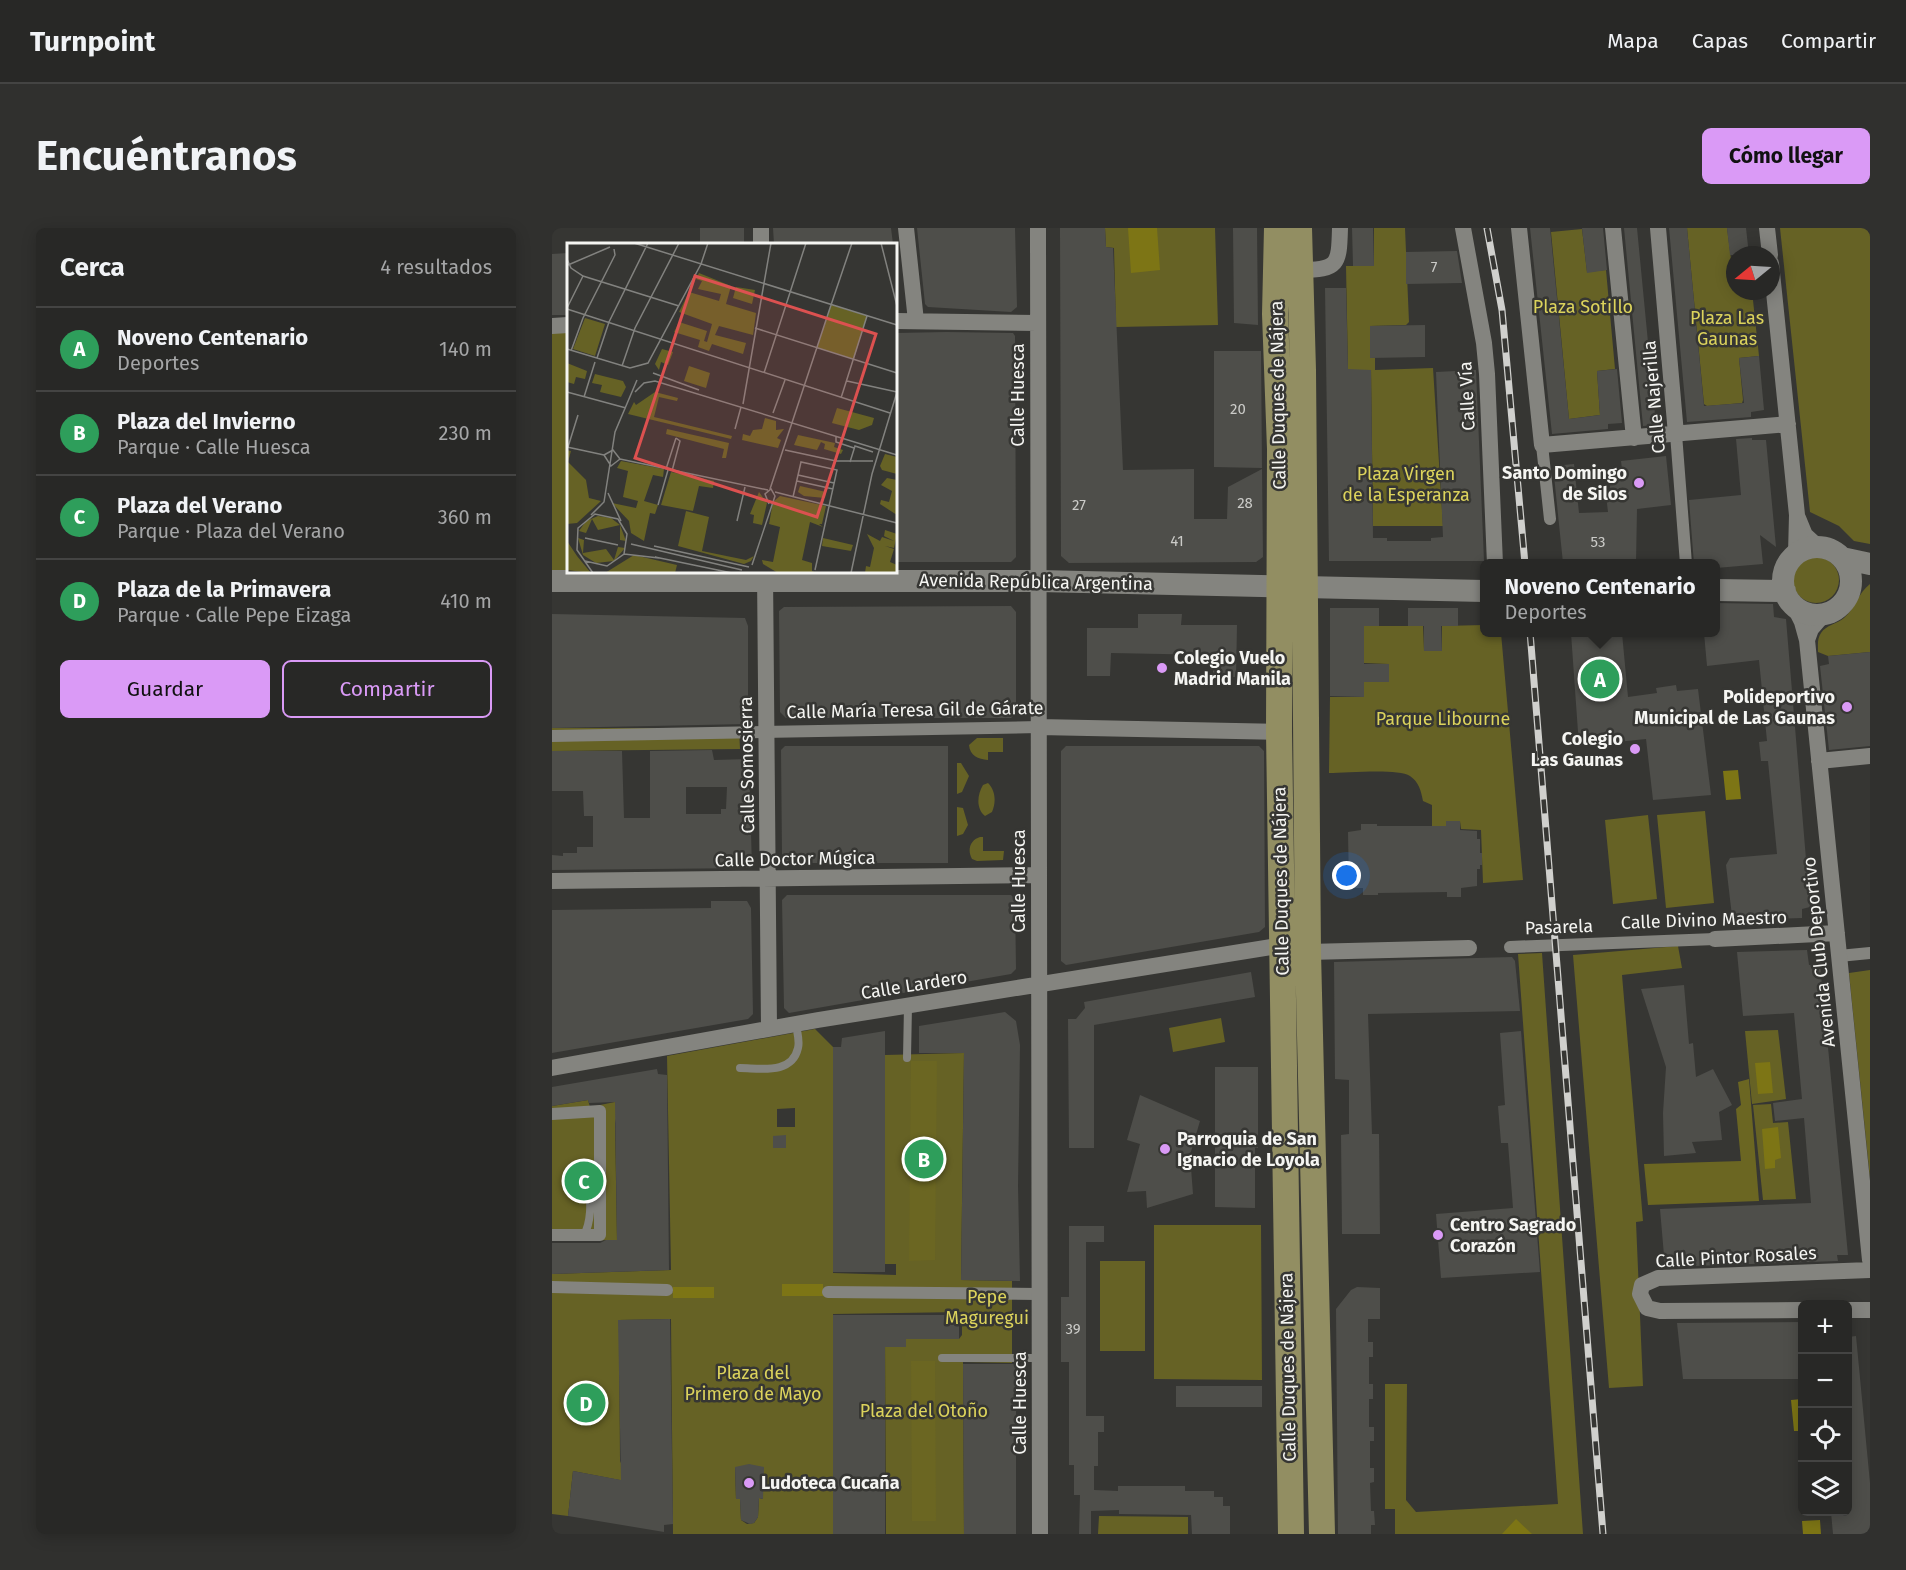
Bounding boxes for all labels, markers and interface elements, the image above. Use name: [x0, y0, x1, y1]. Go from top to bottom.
text: Turnpoint: [30, 25, 155, 58]
text: Mapa: [1607, 28, 1659, 54]
text: Capas: [1692, 28, 1748, 54]
text: Compartir: [1781, 28, 1876, 54]
button: Cómo llegar: [1702, 128, 1870, 184]
text: Encuéntranos: [36, 131, 297, 181]
inset map: [567, 243, 897, 573]
north arrow: [1726, 246, 1780, 300]
text: Cerca: [60, 252, 125, 283]
text: 4 resultados: [380, 255, 492, 279]
house number: 7: [1431, 258, 1438, 276]
park label: Plaza Sotillo: [1533, 296, 1633, 318]
street label: Calle Duques de Nájera: [1265, 300, 1291, 490]
park label: Plaza Las Gaunas: [1690, 307, 1764, 350]
text: Noveno Centenario: [117, 324, 308, 351]
text: A: [74, 337, 85, 361]
text: 140 m: [439, 337, 492, 361]
street label: Calle Najerilla: [1638, 339, 1670, 455]
street label: Calle Huesca: [1007, 343, 1029, 447]
text: Deportes: [117, 351, 199, 375]
street label: Calle Vía: [1454, 361, 1480, 431]
house number: 20: [1230, 400, 1246, 418]
text: Plaza del Invierno: [117, 408, 296, 435]
text: B: [73, 421, 86, 445]
text: 230 m: [439, 421, 492, 445]
text: Parque · Calle Huesca: [117, 435, 311, 459]
place label: Santo Domingo de Silos: [1502, 462, 1627, 505]
park label: Plaza Virgen de la Esperanza: [1342, 463, 1470, 506]
marker: Santo Domingo de Silos: [1632, 476, 1646, 490]
text: Plaza del Verano: [117, 492, 282, 519]
house number: 28: [1237, 494, 1253, 512]
house number: 27: [1072, 496, 1086, 514]
text: C: [74, 505, 85, 529]
text: 360 m: [438, 505, 492, 529]
text: Parque · Plaza del Verano: [117, 519, 345, 543]
house number: 41: [1170, 532, 1184, 550]
house number: 53: [1591, 533, 1605, 551]
popup: [1480, 559, 1720, 637]
street label: Avenida República Argentina: [919, 569, 1153, 595]
text: Noveno Centenario: [1504, 573, 1696, 600]
text: Plaza de la Primavera: [117, 576, 331, 603]
text: D: [73, 589, 86, 613]
text: 410 m: [440, 589, 492, 613]
text: Deportes: [1504, 600, 1587, 624]
text: Parque · Calle Pepe Eizaga: [117, 603, 351, 627]
place label: Colegio Vuelo Madrid Manila: [1174, 647, 1291, 690]
pin: A: [1580, 656, 1620, 702]
button: Guardar: [60, 660, 270, 718]
button: Compartir: [282, 660, 492, 718]
marker: Colegio Vuelo Madrid Manila: [1155, 661, 1169, 675]
place label: Polideportivo Municipal de Las Gaunas: [1634, 686, 1835, 729]
street label: Calle Somosierra: [735, 696, 759, 834]
street label: Calle María Teresa Gil de Gárate: [786, 697, 1044, 723]
marker: Polideportivo Municipal de Las Gaunas: [1840, 700, 1854, 714]
park label: Parque Libourne: [1376, 708, 1510, 730]
place label: Colegio Las Gaunas: [1531, 728, 1623, 771]
marker: Colegio Las Gaunas: [1628, 742, 1642, 756]
street label: Calle Duques de Nájera: [1268, 786, 1294, 976]
street label: Calle Huesca: [1008, 829, 1030, 933]
street label: Calle Doctor Múgica: [714, 847, 876, 871]
street label: Avenida Club Deportivo: [1798, 856, 1840, 1048]
your location: [1332, 861, 1361, 890]
street label: Calle Divino Maestro: [1620, 906, 1788, 934]
street label: Pasarela: [1524, 915, 1594, 939]
street label: Calle Lardero: [859, 966, 969, 1004]
place label: Parroquia de San Ignacio de Loyola: [1177, 1128, 1320, 1171]
pin: B: [904, 1136, 944, 1182]
marker: Parroquia de San Ignacio de Loyola: [1158, 1142, 1172, 1156]
pin: C: [564, 1158, 603, 1204]
place label: Centro Sagrado Corazón: [1450, 1214, 1576, 1257]
marker: Centro Sagrado Corazón: [1431, 1228, 1445, 1242]
street label: Calle Pintor Rosales: [1655, 1242, 1817, 1272]
street label: Calle Duques de Nájera: [1275, 1272, 1301, 1462]
park label: Pepe Maguregui: [945, 1286, 1029, 1329]
map controls: [1798, 1300, 1852, 1516]
button: +: [1798, 1300, 1852, 1354]
house number: 39: [1065, 1320, 1081, 1338]
street label: Calle Huesca: [1009, 1351, 1031, 1455]
button: −: [1798, 1354, 1852, 1408]
park label: Plaza del Primero de Mayo: [684, 1362, 822, 1405]
pin: D: [567, 1380, 606, 1426]
park label: Plaza del Otoño: [860, 1400, 988, 1422]
button: locate: [1798, 1408, 1852, 1462]
button: layers: [1798, 1462, 1852, 1516]
place label: Ludoteca Cucaña: [761, 1472, 900, 1494]
marker: Ludoteca Cucaña: [742, 1476, 756, 1490]

